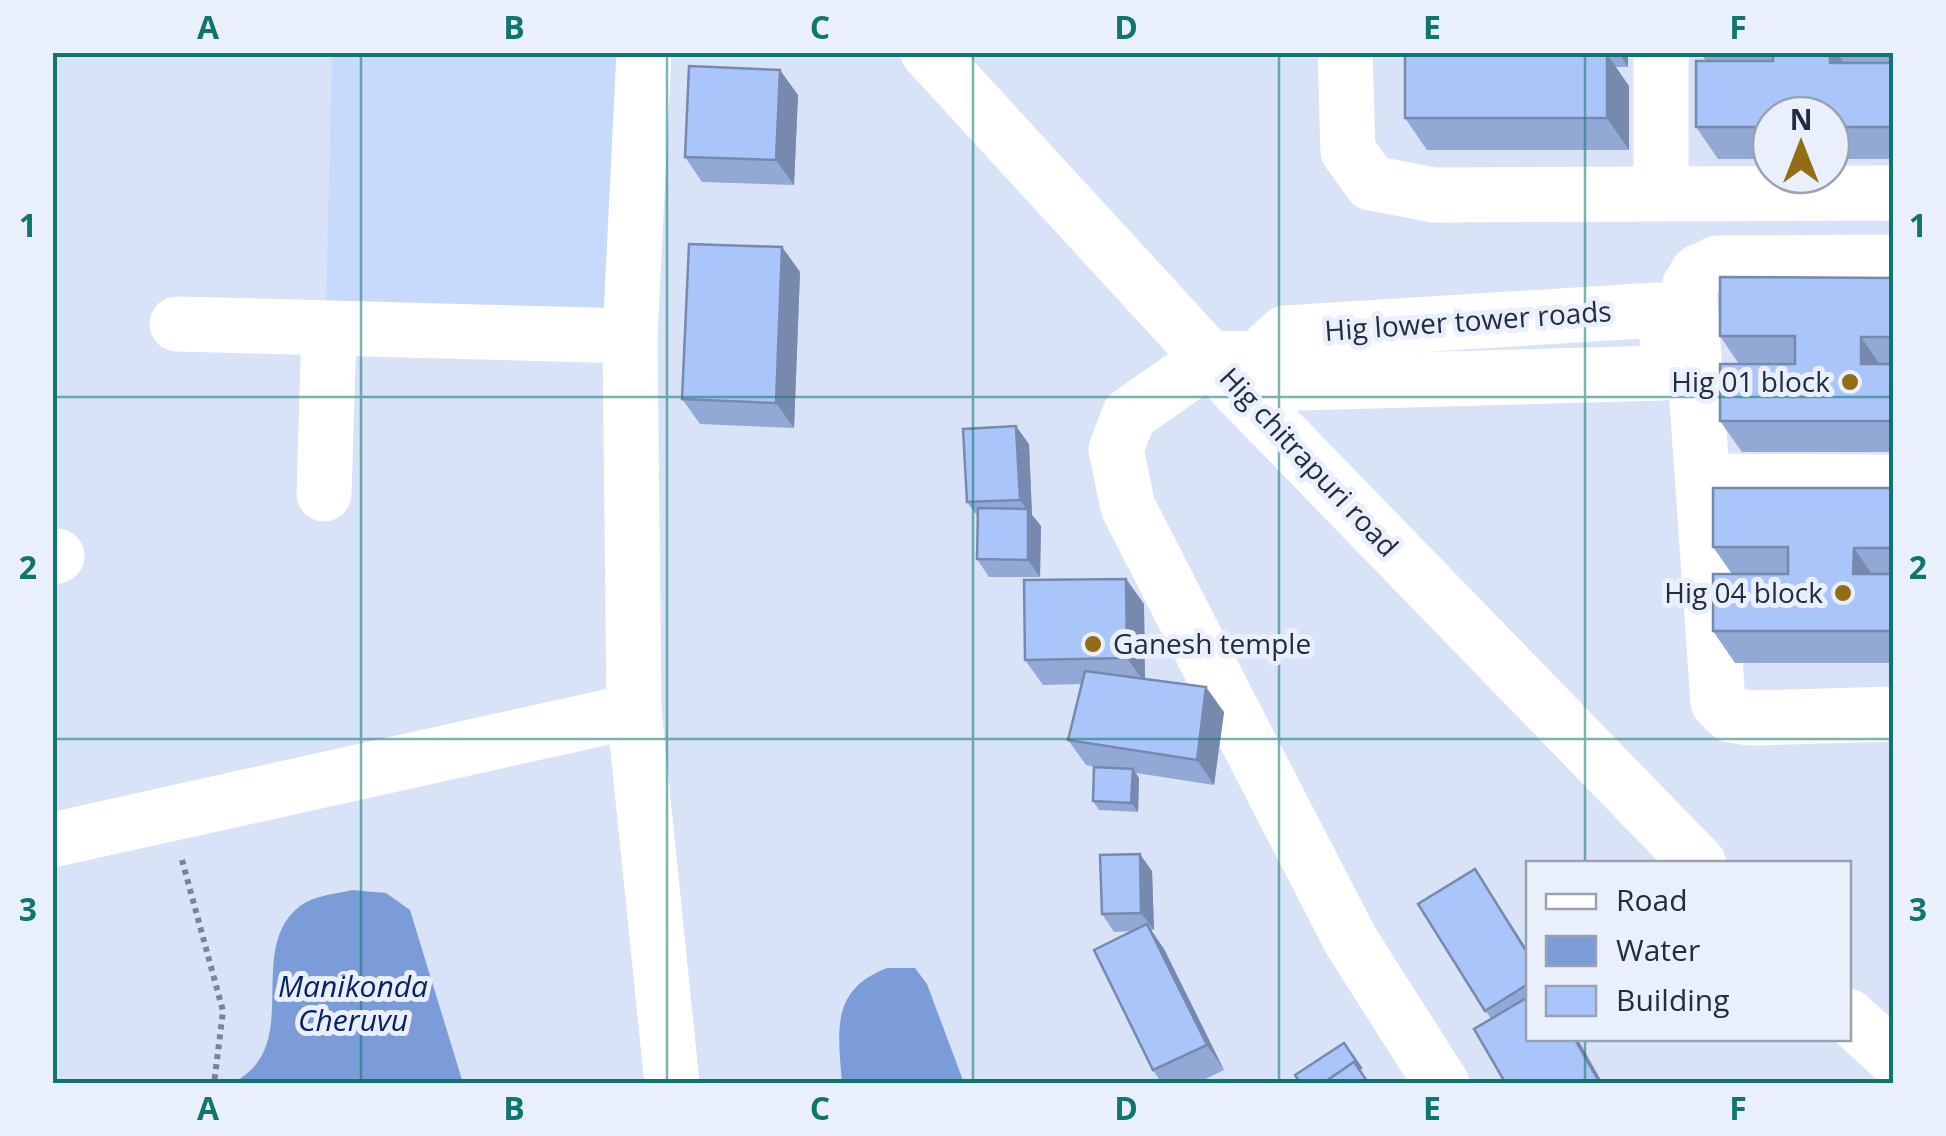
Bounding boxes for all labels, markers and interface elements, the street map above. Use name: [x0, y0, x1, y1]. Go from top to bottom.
text: A: [197, 5, 220, 48]
text: B: [503, 5, 525, 48]
text: C: [810, 5, 830, 48]
text: D: [1114, 5, 1138, 48]
text: E: [1423, 5, 1441, 48]
text: F: [1729, 5, 1747, 48]
north arrow: [1751, 95, 1851, 195]
text: N: [1790, 100, 1812, 138]
text: 1: [19, 203, 37, 246]
text: 1: [1909, 203, 1927, 246]
street label: Hig lower tower roads: [1323, 291, 1613, 349]
street label: Hig chitrapuri road: [1212, 358, 1407, 564]
place label: Hig 01 block: [1671, 362, 1830, 400]
marker: Hig 01 block: [1839, 371, 1861, 393]
text: 2: [19, 545, 37, 588]
text: 2: [1909, 545, 1927, 588]
place label: Hig 04 block: [1664, 573, 1823, 611]
marker: Hig 04 block: [1832, 582, 1854, 604]
place label: Ganesh temple: [1113, 624, 1311, 662]
marker: Ganesh temple: [1082, 633, 1104, 655]
legend: [1526, 861, 1851, 1041]
text: Road: [1616, 879, 1688, 920]
text: 3: [19, 887, 37, 930]
text: 3: [1909, 887, 1927, 930]
text: Water: [1616, 929, 1700, 970]
water label: Manikonda Cheruvu: [278, 965, 428, 1040]
text: Building: [1616, 979, 1730, 1020]
text: A: [197, 1086, 220, 1129]
text: B: [503, 1086, 525, 1129]
text: C: [810, 1086, 830, 1129]
text: D: [1114, 1086, 1138, 1129]
text: E: [1423, 1086, 1441, 1129]
text: F: [1729, 1086, 1747, 1129]

